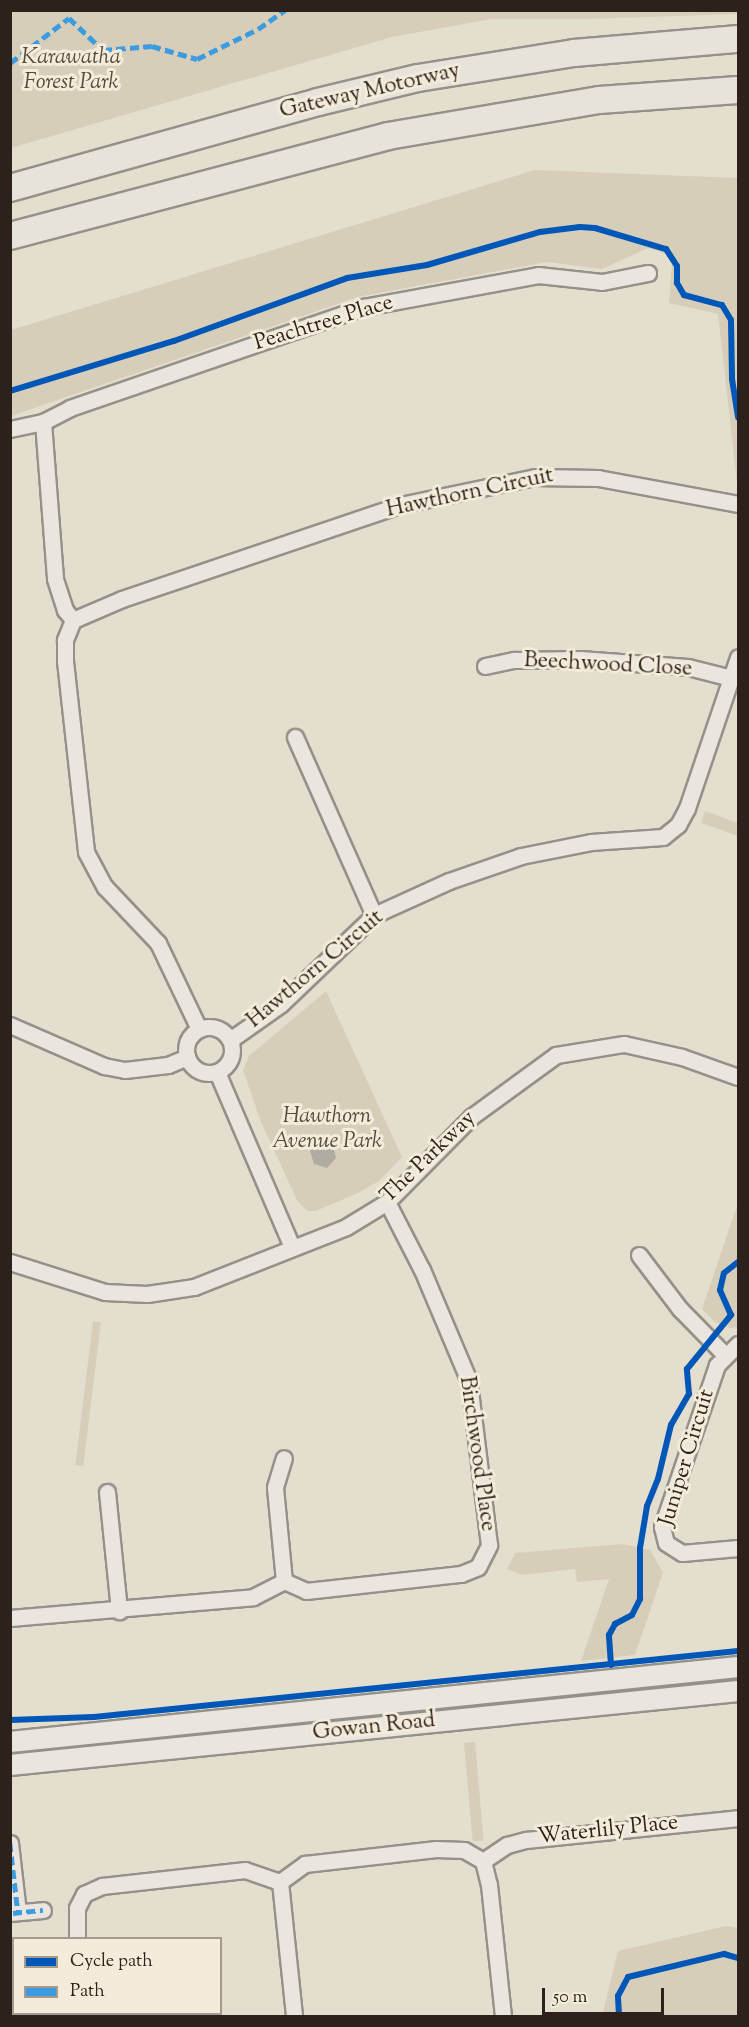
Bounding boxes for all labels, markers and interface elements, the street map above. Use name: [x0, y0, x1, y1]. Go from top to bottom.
park label: Karawatha Forest Park: [21, 45, 121, 96]
street label: Gateway Motorway: [277, 58, 463, 126]
street label: Peachtree Place: [251, 290, 397, 358]
street label: Hawthorn Circuit: [384, 463, 556, 525]
street label: Beechwood Close: [523, 648, 693, 684]
street label: Hawthorn Circuit: [242, 905, 390, 1035]
park label: Hawthorn Avenue Park: [272, 1104, 382, 1156]
street label: The Parkway: [376, 1106, 482, 1210]
street label: Birchwood Place: [452, 1375, 500, 1533]
street label: Juniper Circuit: [655, 1386, 721, 1530]
street label: Gowan Road: [311, 1708, 437, 1748]
street label: Waterlily Place: [536, 1810, 680, 1852]
legend: [12, 1937, 222, 2015]
text: Cycle path: [70, 1949, 153, 1975]
scale bar: [545, 1976, 666, 2014]
text: Path: [70, 1979, 105, 2005]
text: 50 m: [553, 1985, 587, 2011]

